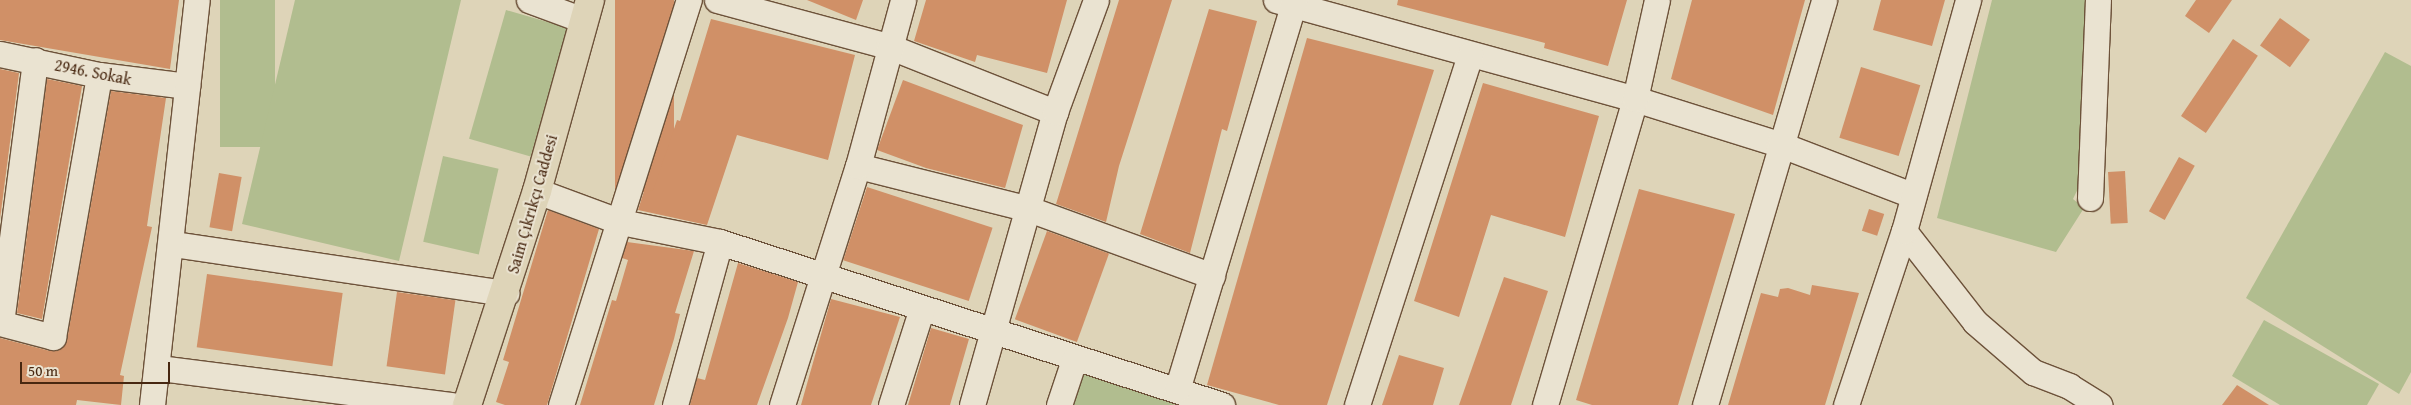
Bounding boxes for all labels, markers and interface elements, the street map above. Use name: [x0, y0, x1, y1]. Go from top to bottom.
street label: 2946. Sokak: [53, 55, 133, 89]
street label: Saim Çıkrıkçı Caddesi: [503, 132, 561, 276]
scale bar: [22, 352, 172, 384]
text: 50 m: [28, 360, 58, 381]

